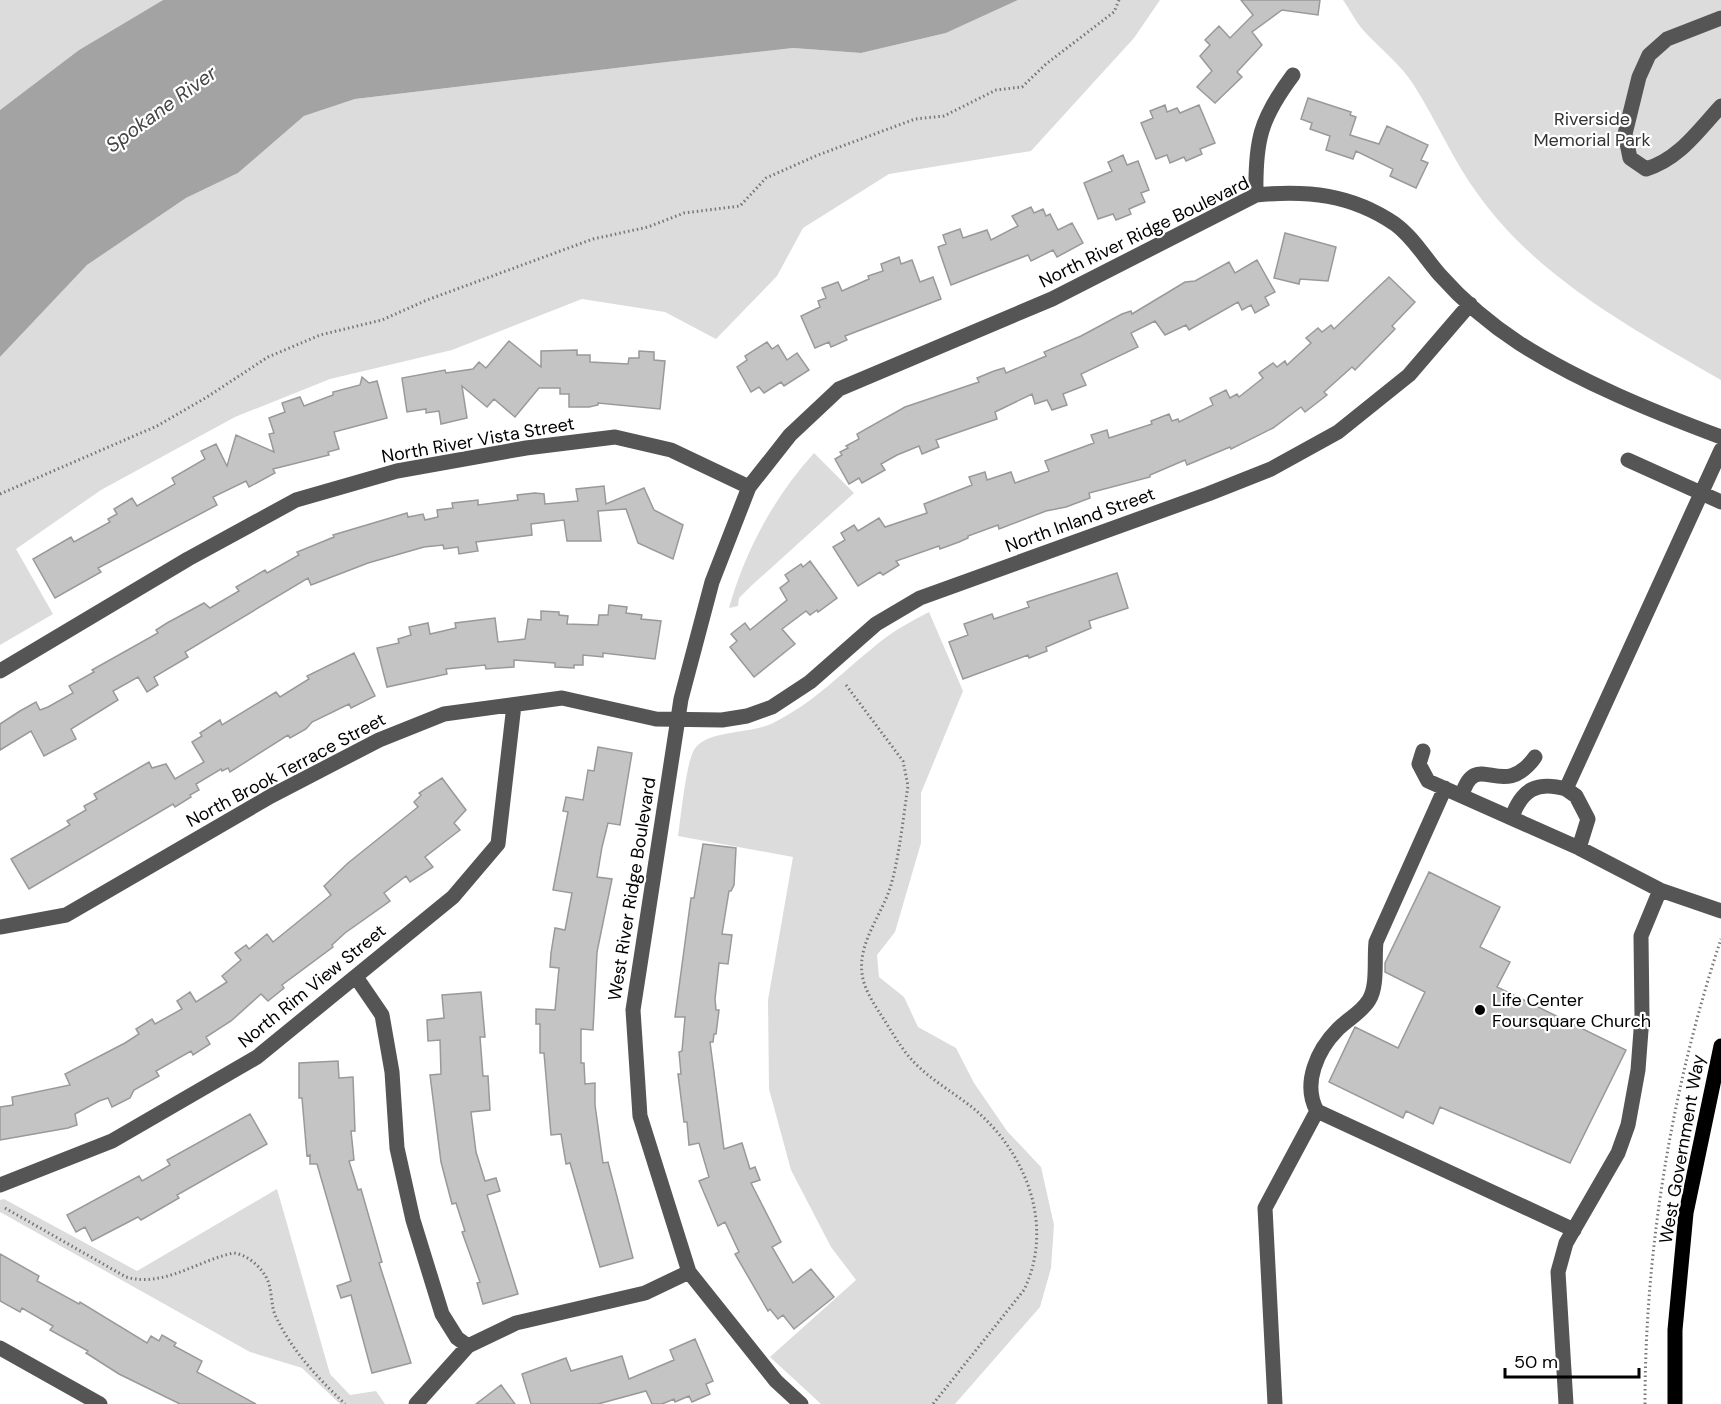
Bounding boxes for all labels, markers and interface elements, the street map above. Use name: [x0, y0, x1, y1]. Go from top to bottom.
water label: Spokane River: [100, 60, 222, 158]
park label: Riverside Memorial Park: [1533, 107, 1651, 152]
street label: North River Ridge Boulevard: [1035, 171, 1253, 293]
street label: North River Vista Street: [380, 411, 576, 469]
street label: North Inland Street: [1002, 482, 1158, 558]
street label: North Brook Terrace Street: [182, 707, 390, 833]
street label: West River Ridge Boulevard: [602, 775, 662, 1003]
street label: North Rim View Street: [233, 919, 391, 1053]
place label: Life Center Foursquare Church: [1492, 988, 1651, 1033]
marker: Life Center Foursquare Church: [1473, 1003, 1487, 1017]
street label: West Government Way: [1654, 1052, 1710, 1246]
scale bar: [1505, 1341, 1638, 1379]
text: 50 m: [1514, 1350, 1558, 1374]

